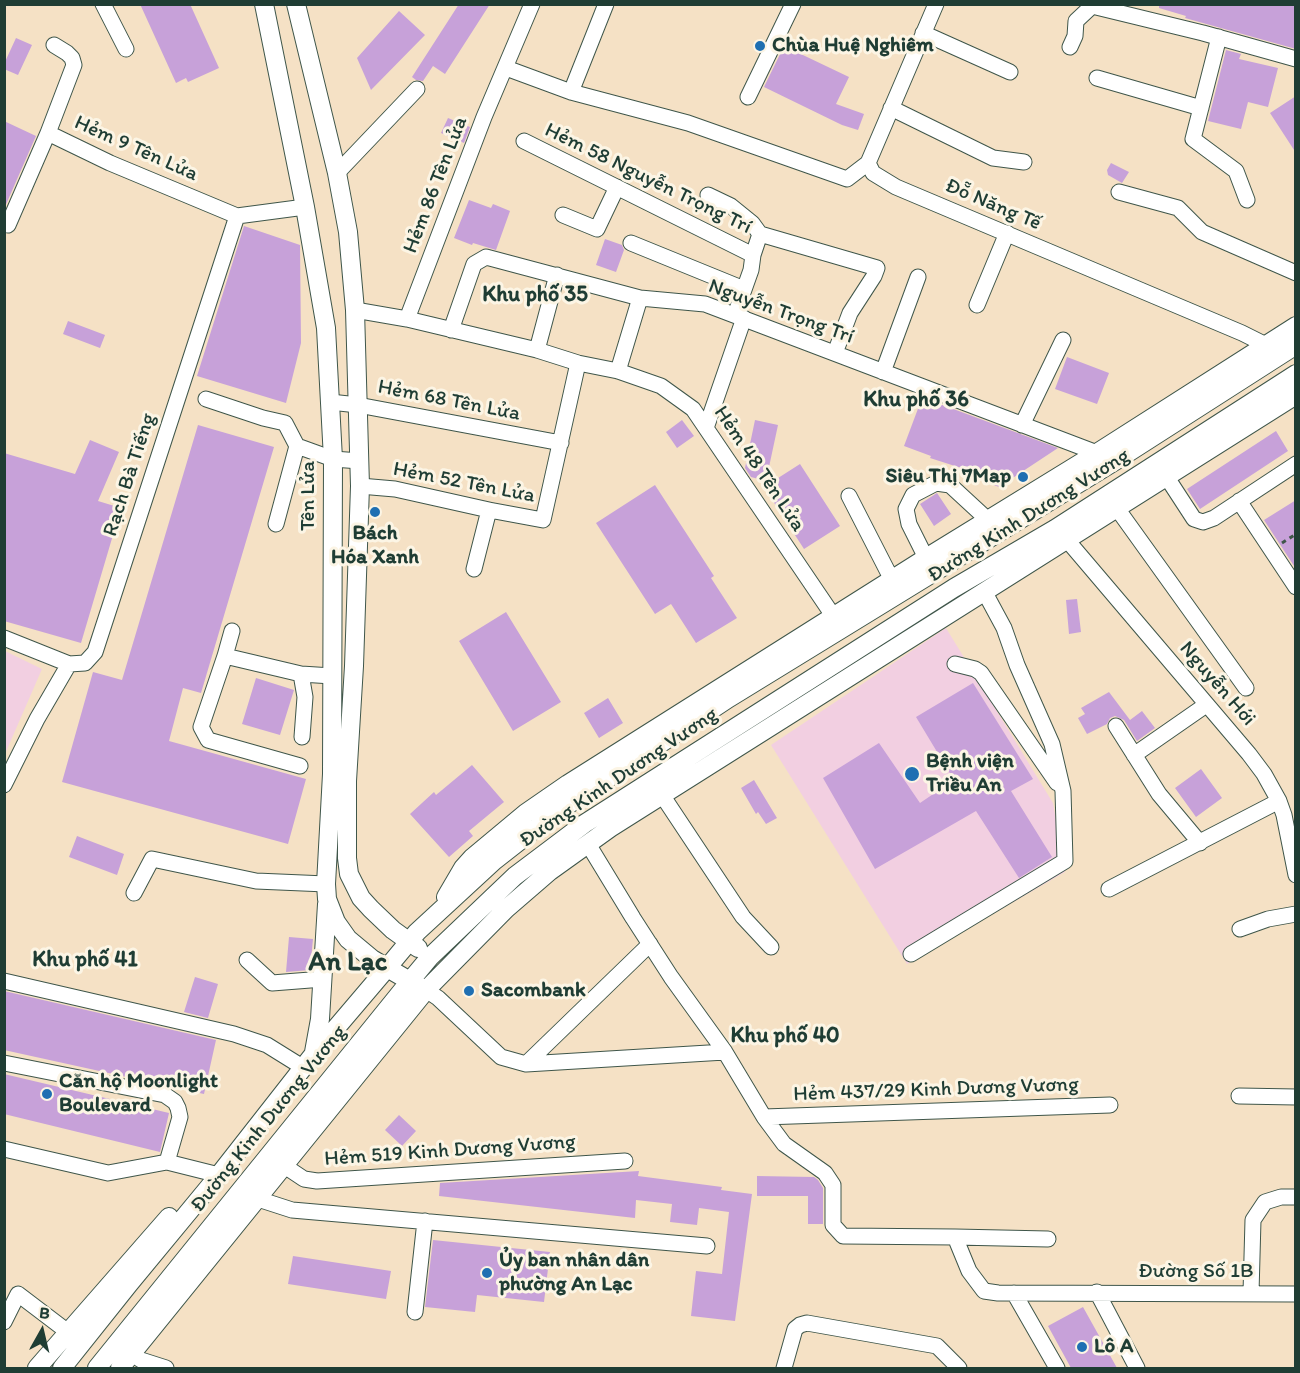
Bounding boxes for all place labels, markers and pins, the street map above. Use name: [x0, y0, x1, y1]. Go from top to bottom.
place label: Chùa Huệ Nghiêm: [772, 33, 934, 59]
marker: Chùa Huệ Nghiêm: [753, 39, 767, 53]
place label: Siêu Thị 7Map: [885, 464, 1011, 490]
marker: Siêu Thị 7Map: [1016, 470, 1030, 484]
marker: Bách Hóa Xanh: [368, 505, 382, 519]
place label: Bách Hóa Xanh: [331, 521, 419, 571]
place label: Bệnh viện Triều An: [926, 749, 1014, 799]
marker: Bệnh viện Triều An: [903, 765, 921, 783]
place label: Sacombank: [481, 978, 586, 1004]
marker: Sacombank: [462, 984, 476, 998]
place label: Căn hộ Moonlight Boulevard: [59, 1069, 218, 1119]
marker: Căn hộ Moonlight Boulevard: [40, 1087, 54, 1101]
place label: Ủy ban nhân dân phường An Lạc: [499, 1248, 649, 1298]
marker: Ủy ban nhân dân phường An Lạc: [480, 1266, 494, 1280]
place label: Lô A: [1094, 1334, 1134, 1360]
marker: Lô A: [1075, 1340, 1089, 1354]

